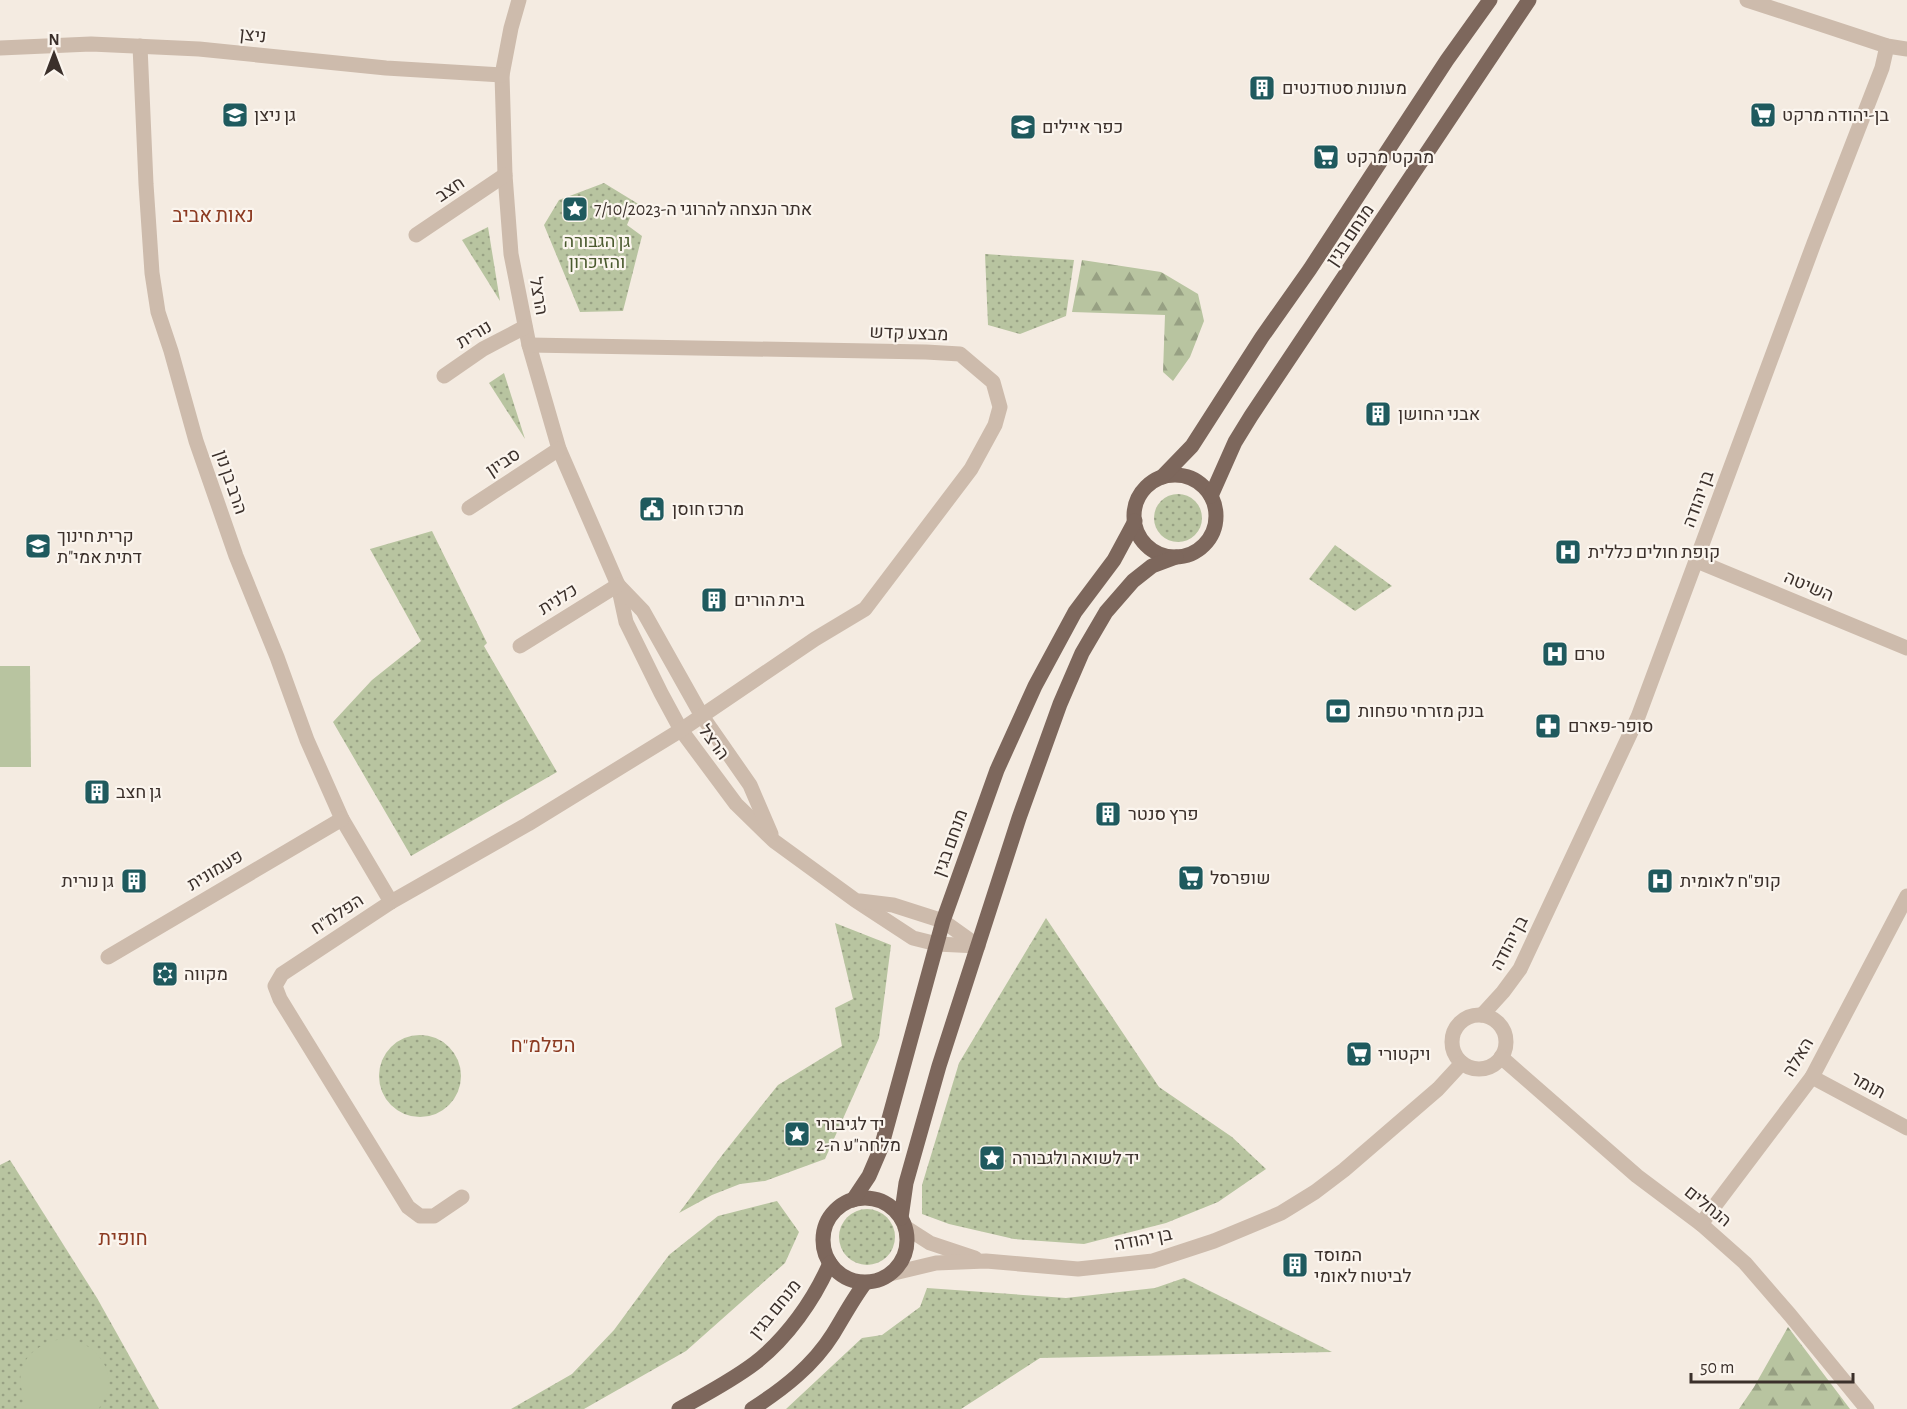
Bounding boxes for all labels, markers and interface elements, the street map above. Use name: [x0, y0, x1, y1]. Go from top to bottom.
north arrow: [24, 24, 84, 84]
street label: ניצן: [239, 26, 267, 46]
text: N: [48, 32, 60, 48]
building icon: מעונות סטודנטים: [1247, 73, 1277, 103]
place label: מעונות סטודנטים: [1282, 80, 1407, 98]
school or university icon: גן ניצן: [220, 100, 250, 130]
supermarket icon: בן-יהודה מרקט: [1748, 100, 1778, 130]
place label: גן ניצן: [254, 107, 296, 125]
place label: בן-יהודה מרקט: [1782, 107, 1889, 125]
school or university icon: כפר איילים: [1008, 112, 1038, 142]
place label: כפר איילים: [1042, 119, 1123, 137]
supermarket icon: מרקט מרקט: [1311, 142, 1341, 172]
place label: מרקט מרקט: [1346, 149, 1434, 167]
street label: חצב: [433, 174, 468, 206]
place icon: אתר הנצחה להרוגי ה-7/10/2023: [560, 194, 590, 224]
place label: אתר הנצחה להרוגי ה-7/10/2023: [594, 201, 812, 219]
street label: מנחם בגין: [1324, 201, 1378, 270]
district label: נאות אביב: [172, 206, 254, 226]
park label: גן הגבורה והזיכרון: [564, 233, 630, 272]
street label: הרצל: [526, 276, 550, 317]
street label: נורית: [454, 318, 495, 352]
street label: מבצע קדש: [869, 324, 949, 344]
building icon: אבני החושן: [1363, 399, 1393, 429]
place label: אבני החושן: [1398, 406, 1480, 424]
street label: סביון: [483, 445, 524, 480]
street label: הרב בן נון: [211, 448, 249, 517]
street label: בן יהודה: [1680, 468, 1718, 530]
public building icon: מרכז חוסן: [637, 494, 667, 524]
place label: מרכז חוסן: [672, 501, 744, 519]
place label: קרית חינוך דתית אמי"ת: [57, 528, 142, 567]
school or university icon: קרית חינוך דתית אמי"ת: [23, 531, 53, 561]
hospital icon: קופת חולים כללית: [1553, 537, 1583, 567]
place label: קופת חולים כללית: [1588, 544, 1720, 562]
street label: השיטה: [1781, 568, 1836, 605]
street label: כלנית: [536, 581, 581, 619]
building icon: בית הורים: [699, 585, 729, 615]
place label: בית הורים: [734, 592, 805, 610]
hospital icon: טרם: [1540, 639, 1570, 669]
place label: טרם: [1574, 646, 1605, 664]
bank icon: בנק מזרחי טפחות: [1323, 696, 1353, 726]
place label: בנק מזרחי טפחות: [1358, 703, 1484, 721]
pharmacy icon: סופר-פארם: [1533, 711, 1563, 741]
place label: סופר-פארם: [1568, 718, 1654, 736]
street label: הרצל: [695, 722, 732, 763]
building icon: גן חצב: [82, 777, 112, 807]
place label: גן חצב: [116, 784, 161, 802]
building icon: פרץ סנטר: [1093, 799, 1123, 829]
place label: פרץ סנטר: [1128, 806, 1199, 824]
street label: מנחם בגין: [930, 807, 971, 879]
street label: פעמונית: [184, 847, 247, 894]
supermarket icon: שופרסל: [1176, 863, 1206, 893]
building icon: גן נורית: [119, 866, 149, 896]
hospital icon: קופ"ח לאומית: [1645, 866, 1675, 896]
place label: שופרסל: [1210, 870, 1270, 888]
place label: גן נורית: [62, 873, 114, 891]
place label: קופ"ח לאומית: [1680, 873, 1781, 891]
street label: הפלמ"ח: [308, 891, 367, 938]
street label: בן יהודה: [1488, 913, 1532, 974]
synagogue icon: מקווה: [150, 959, 180, 989]
place label: מקווה: [184, 966, 228, 984]
street label: האלה: [1780, 1035, 1817, 1080]
district label: הפלמ"ח: [511, 1036, 576, 1056]
supermarket icon: ויקטורי: [1344, 1039, 1374, 1069]
place label: ויקטורי: [1378, 1046, 1431, 1064]
street label: תומר: [1847, 1069, 1888, 1102]
place label: יד לגיבורי מלחה"ע ה-2: [816, 1116, 901, 1155]
place icon: יד לגיבורי מלחה"ע ה-2: [782, 1119, 812, 1149]
place icon: יד לשואה ולגבורה: [977, 1143, 1007, 1173]
place label: יד לשואה ולגבורה: [1012, 1150, 1139, 1168]
street label: הנחלים: [1681, 1183, 1734, 1231]
street label: בן יהודה: [1113, 1225, 1174, 1254]
district label: חופית: [98, 1229, 148, 1249]
place label: המוסד לביטוח לאומי: [1314, 1247, 1411, 1286]
building icon: המוסד לביטוח לאומי: [1280, 1250, 1310, 1280]
street label: מנחם בגין: [747, 1277, 805, 1343]
scale bar: [1691, 1346, 1853, 1384]
text: 50 m: [1700, 1359, 1734, 1377]

